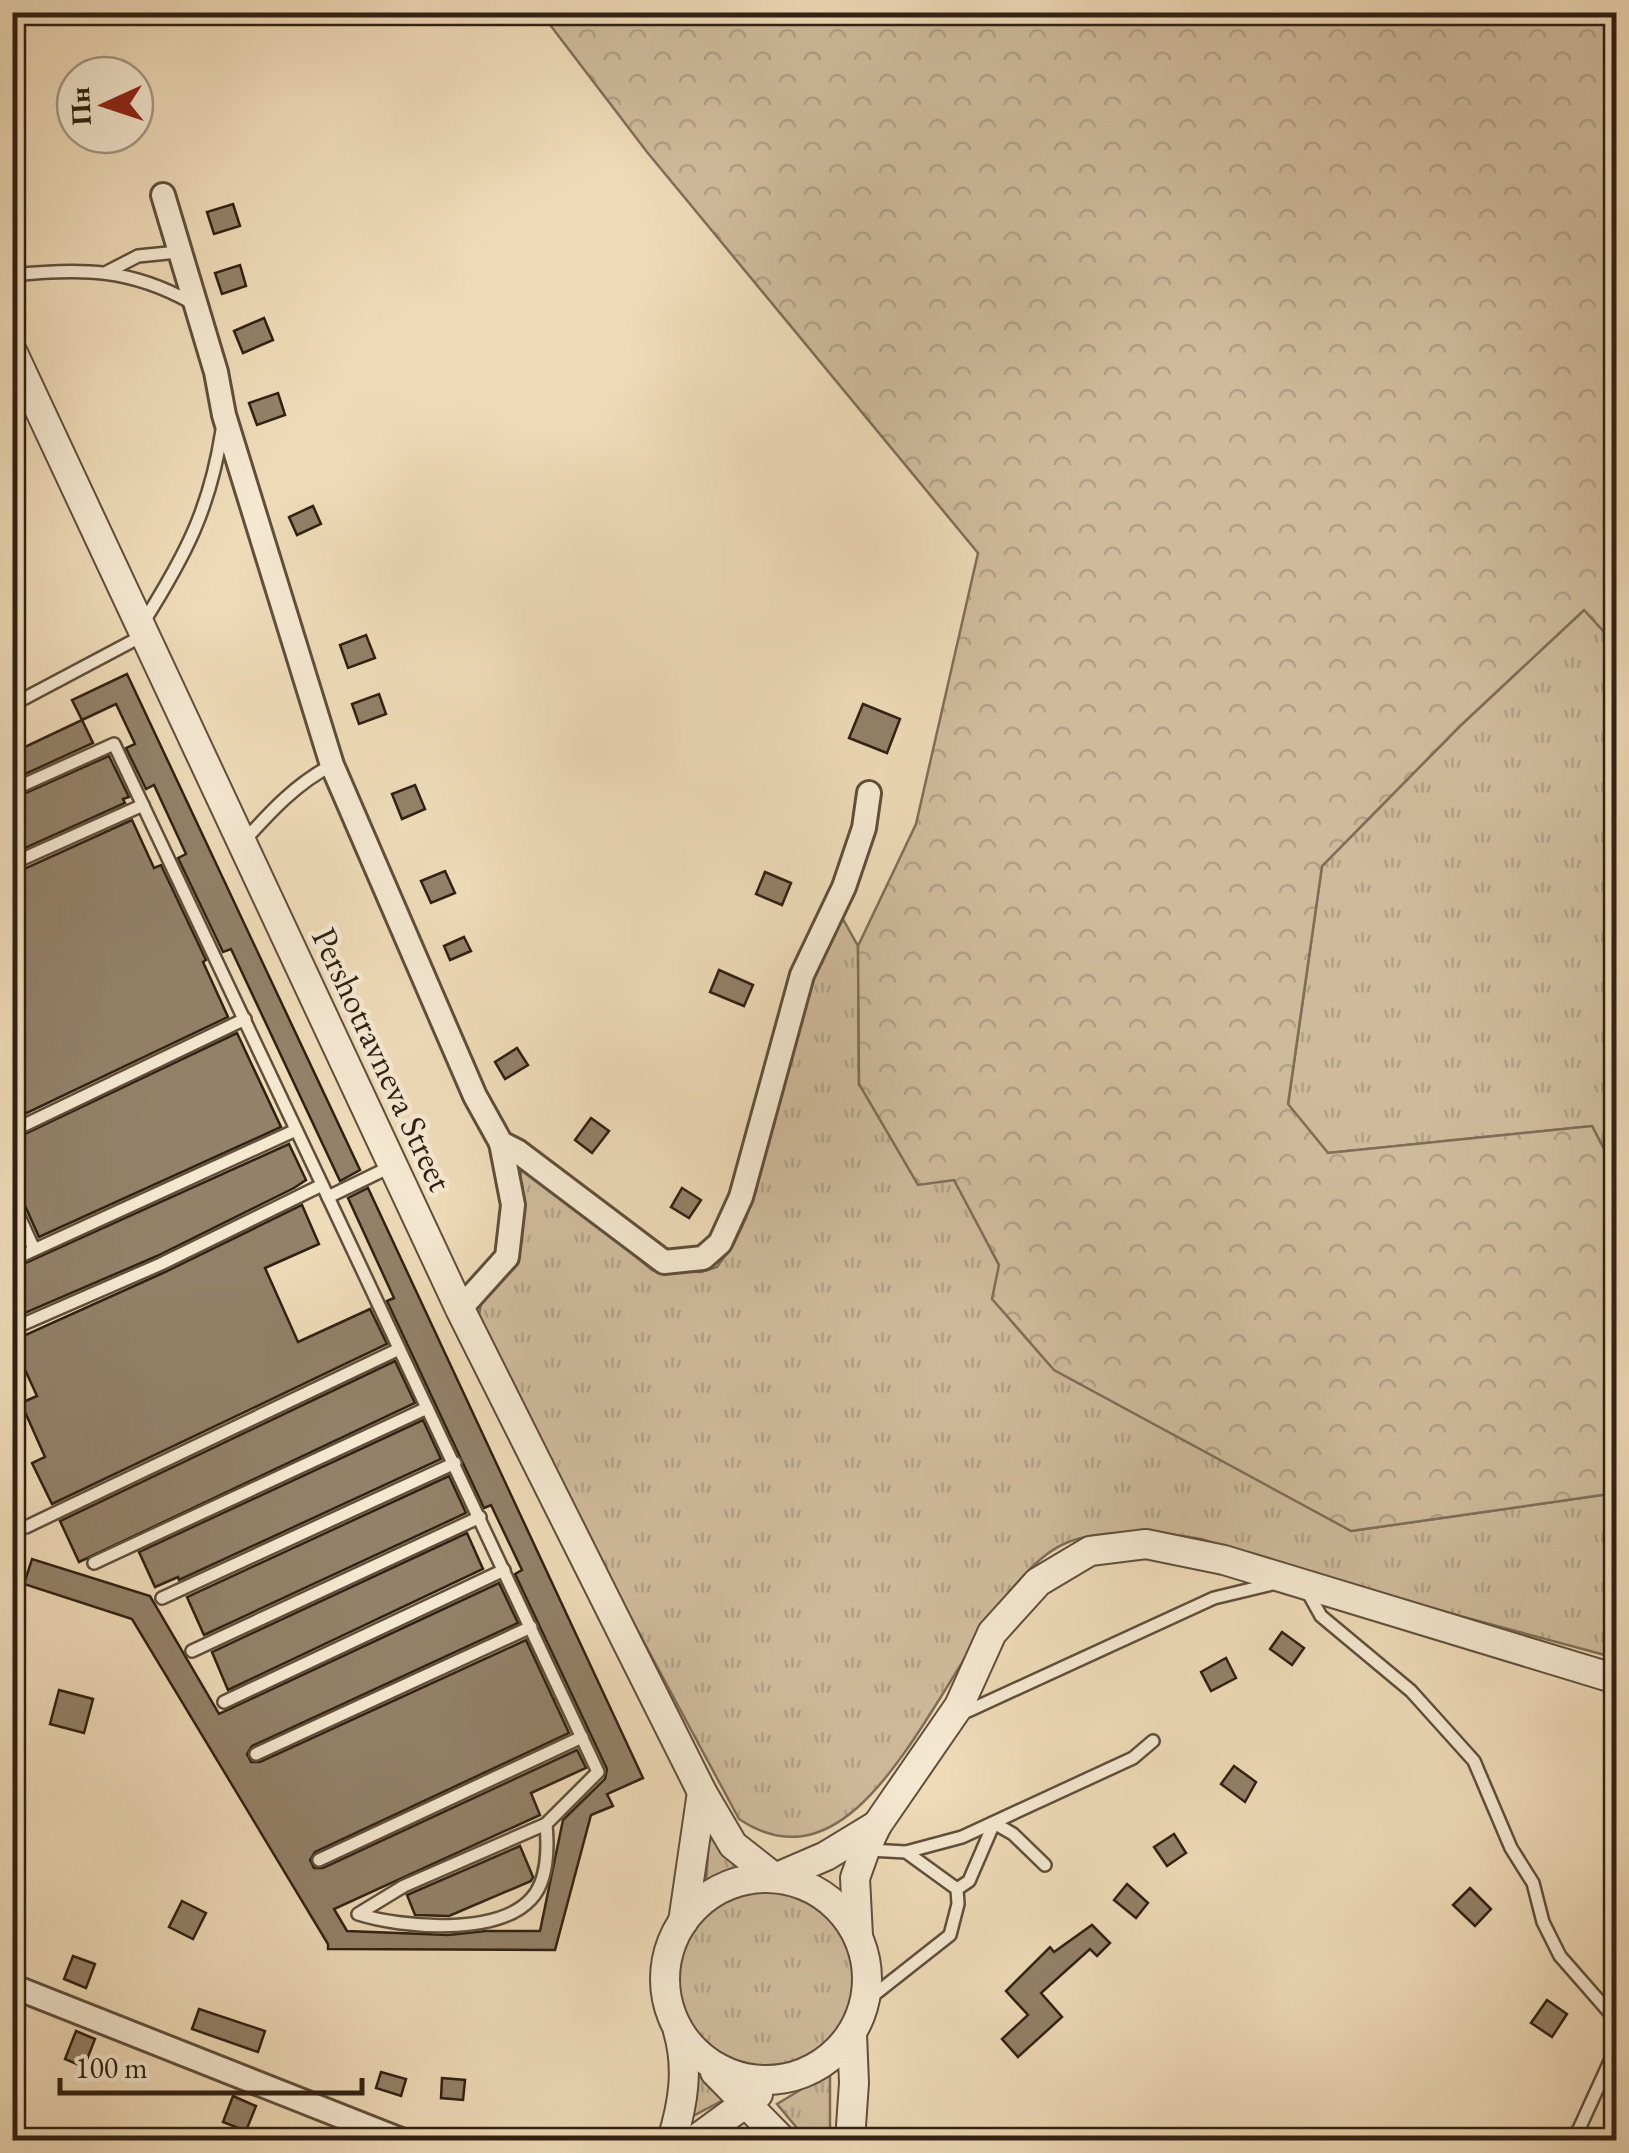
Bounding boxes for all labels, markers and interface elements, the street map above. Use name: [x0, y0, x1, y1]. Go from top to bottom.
north arrow: [55, 55, 155, 155]
text: Пн: [61, 86, 99, 126]
street label: Pershotravneva Street: [302, 920, 464, 1198]
scale bar: [60, 2033, 362, 2095]
text: 100 m: [75, 2048, 148, 2087]

